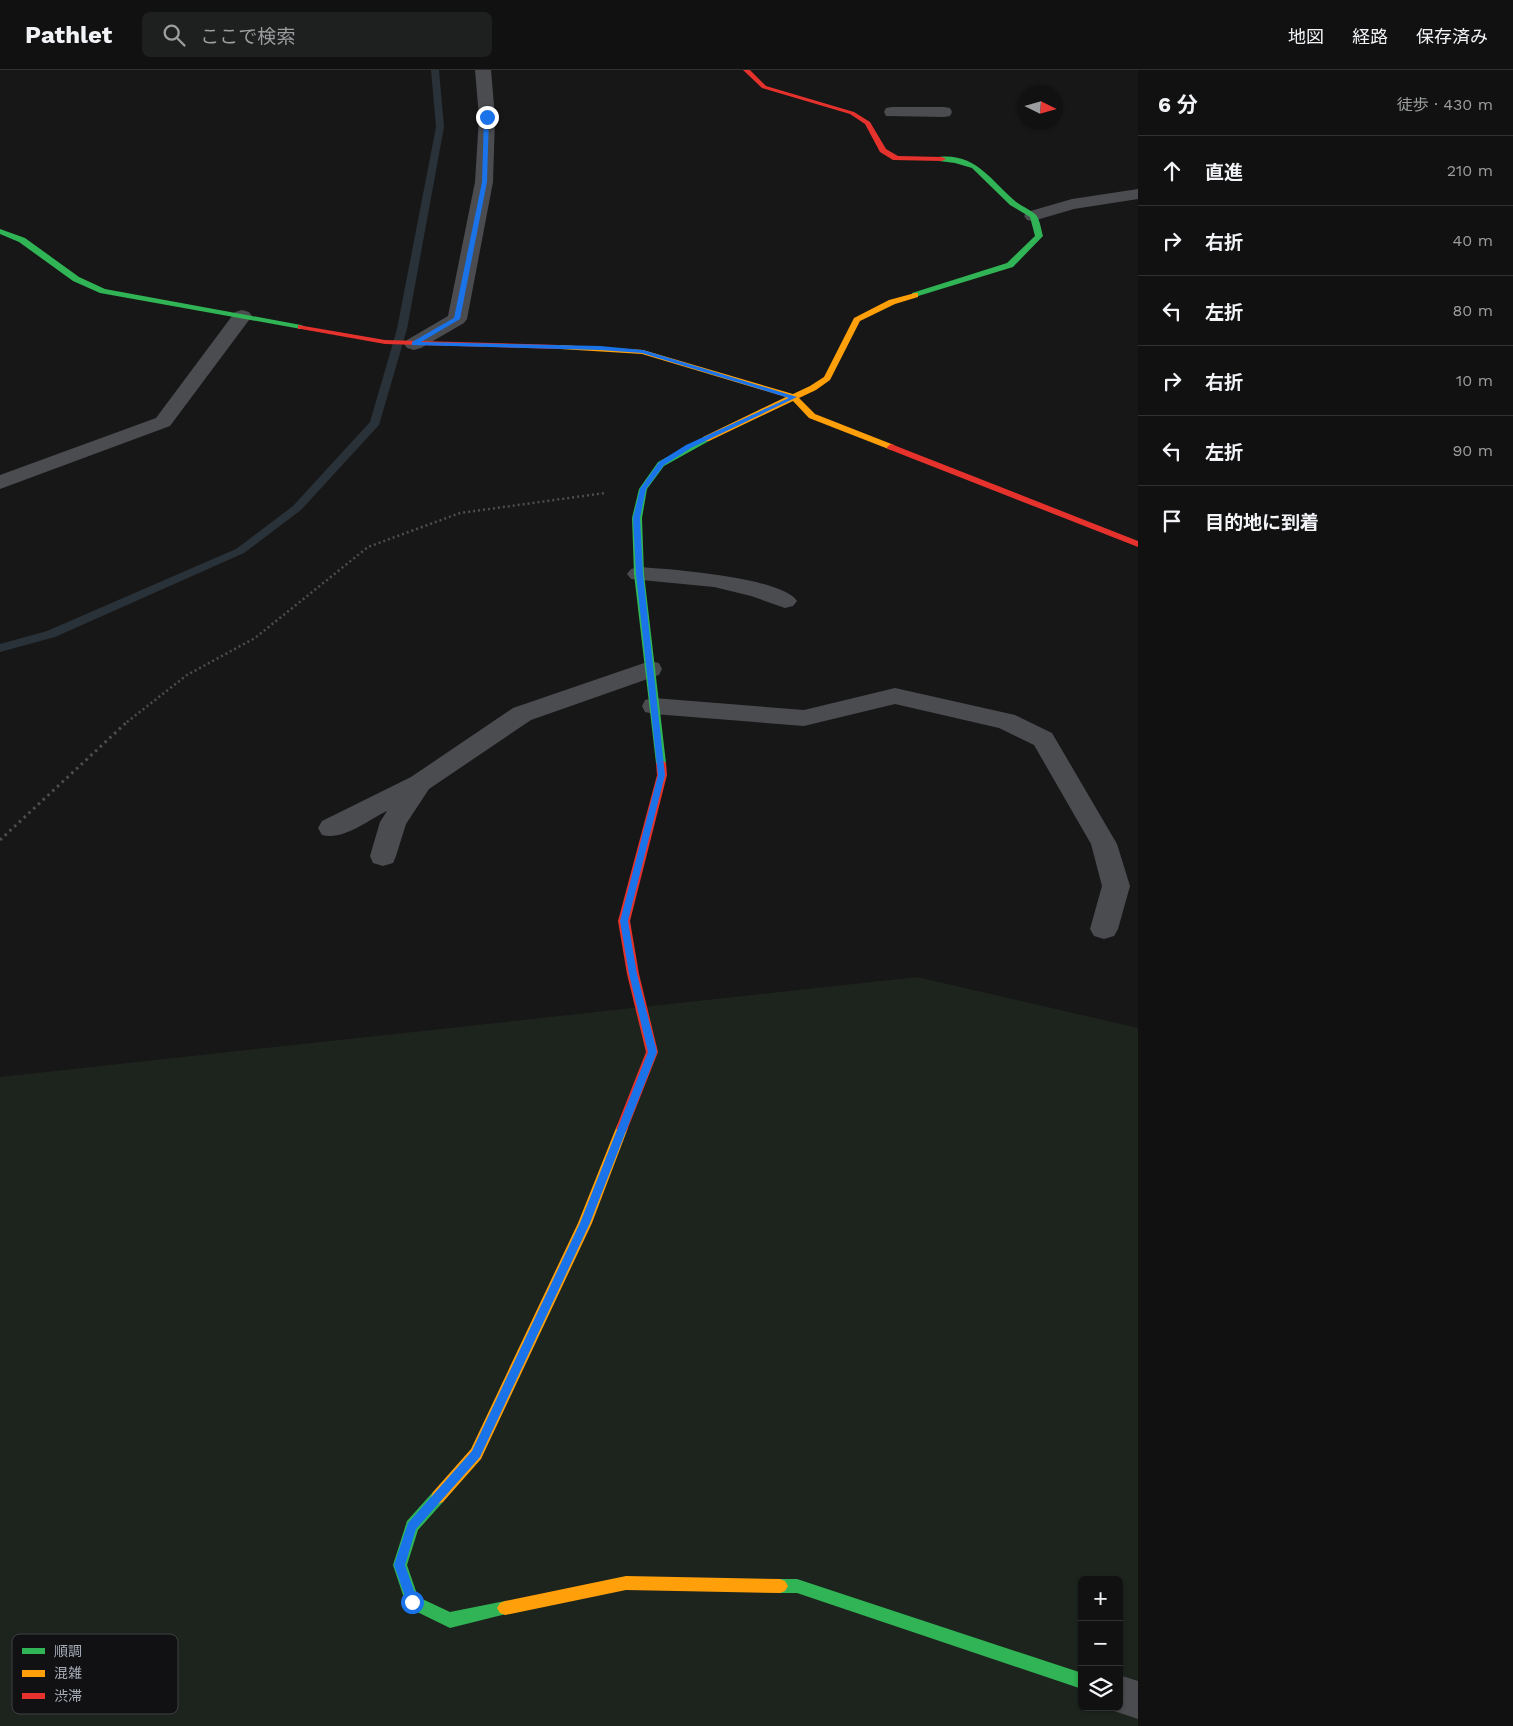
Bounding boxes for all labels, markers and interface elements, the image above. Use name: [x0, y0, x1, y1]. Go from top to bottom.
search box: [142, 12, 492, 57]
text: Pathlet: [25, 21, 112, 49]
icon: search: [160, 21, 188, 49]
text: ここで検索: [200, 25, 295, 48]
text: 地図: [1288, 26, 1324, 47]
text: 経路: [1352, 26, 1388, 47]
text: 保存済み: [1416, 26, 1488, 47]
north arrow: [1018, 85, 1063, 130]
text: 6 分: [1158, 92, 1198, 117]
text: 徒歩 · 430 m: [1397, 95, 1493, 114]
route end: [476, 106, 499, 129]
icon: ahead: [1158, 157, 1186, 185]
text: 直進: [1205, 161, 1243, 184]
text: 210 m: [1447, 161, 1493, 180]
icon: right: [1158, 227, 1186, 255]
text: 右折: [1205, 231, 1243, 254]
text: 40 m: [1453, 231, 1493, 250]
icon: left: [1158, 297, 1186, 325]
text: 左折: [1205, 301, 1243, 324]
text: 80 m: [1452, 301, 1493, 320]
icon: right: [1158, 367, 1186, 395]
text: 右折: [1205, 371, 1243, 394]
text: 10 m: [1456, 371, 1493, 390]
icon: left: [1158, 437, 1186, 465]
text: 左折: [1205, 441, 1243, 464]
text: 90 m: [1452, 441, 1493, 460]
icon: arrive: [1158, 507, 1186, 535]
text: 目的地に到着: [1205, 511, 1319, 534]
map controls: [1078, 1576, 1123, 1711]
button: +: [1078, 1576, 1123, 1621]
route start: [401, 1591, 424, 1614]
button: −: [1078, 1621, 1123, 1666]
legend: [12, 1634, 178, 1714]
text: 順調: [54, 1643, 82, 1659]
text: 混雑: [54, 1665, 82, 1681]
button: layers: [1078, 1666, 1123, 1711]
text: 渋滞: [54, 1688, 82, 1704]

